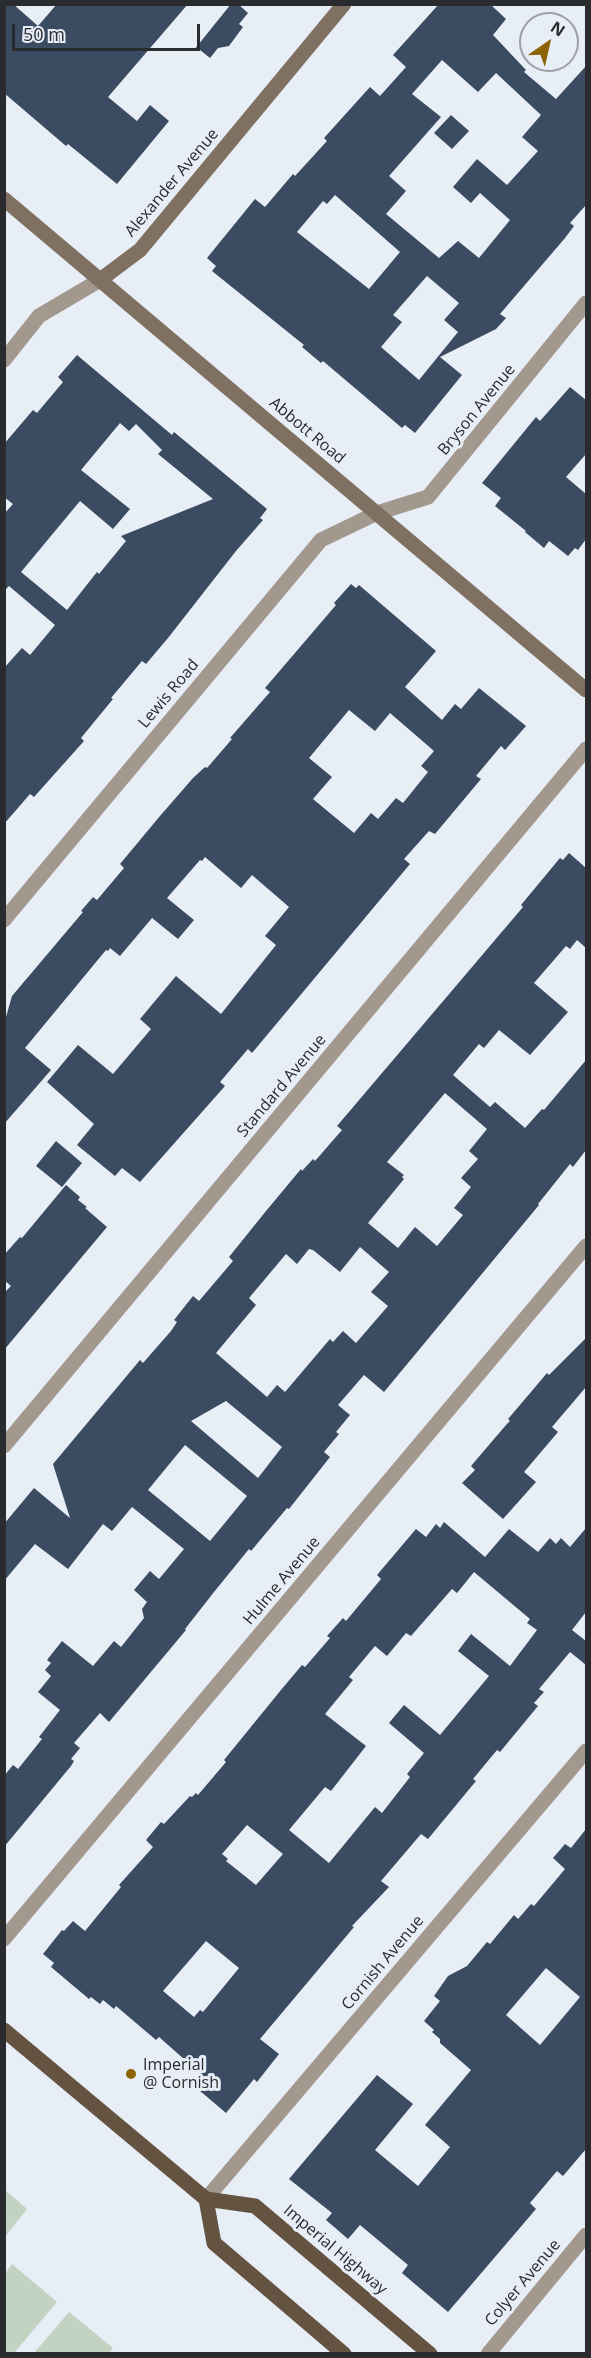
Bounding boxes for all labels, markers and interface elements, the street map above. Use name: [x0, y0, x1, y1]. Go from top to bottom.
scale bar: [15, 12, 202, 50]
north arrow: [519, 12, 579, 72]
text: N: [546, 16, 569, 41]
text: 50 m: [23, 22, 65, 46]
street label: Alexander Avenue: [121, 125, 223, 241]
street label: Bryson Avenue: [434, 361, 520, 459]
street label: Abbott Road: [265, 394, 349, 468]
street label: Lewis Road: [135, 656, 203, 732]
street label: Standard Avenue: [233, 1031, 331, 1141]
street label: Hulme Avenue: [240, 1533, 324, 1629]
street label: Cornish Avenue: [338, 1912, 428, 2014]
place label: Imperial @ Cornish: [143, 2055, 219, 2093]
marker: Imperial @ Cornish: [124, 2067, 138, 2081]
street label: Imperial Highway: [279, 2201, 391, 2299]
street label: Colyer Avenue: [481, 2236, 565, 2330]

